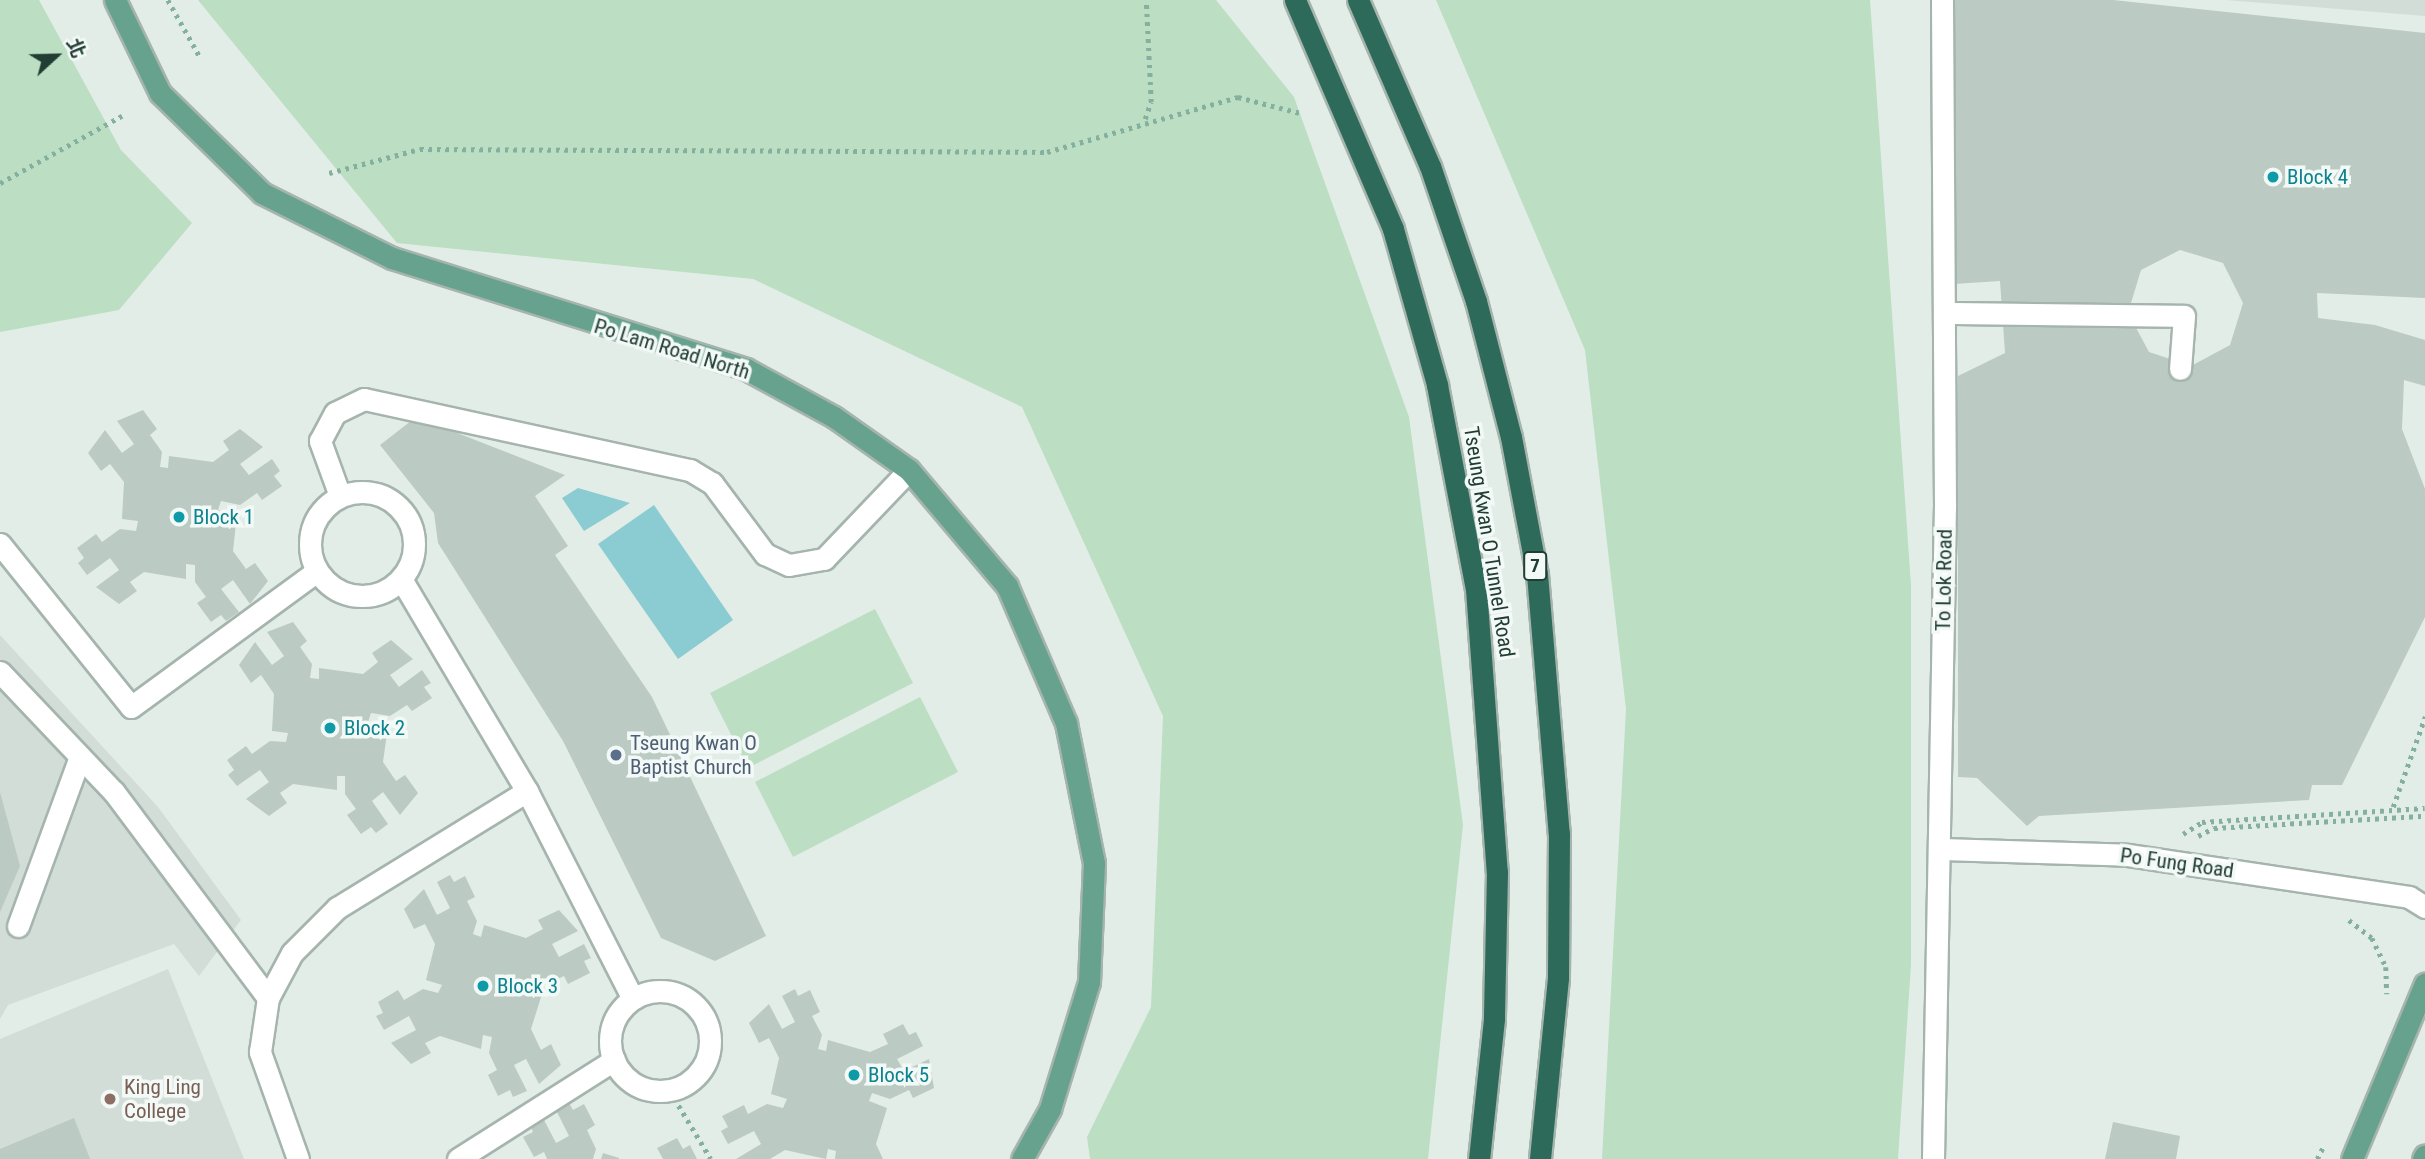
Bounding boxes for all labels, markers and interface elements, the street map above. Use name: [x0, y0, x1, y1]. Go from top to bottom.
north arrow: [21, 21, 91, 91]
text: 北: [62, 35, 90, 61]
place label: Block 4: [2287, 164, 2348, 190]
marker: Block 4: [2265, 169, 2281, 185]
street label: Po Lam Road North: [591, 313, 753, 385]
street label: Tseung Kwan O Tunnel Road: [1458, 425, 1520, 659]
place label: Block 1: [193, 504, 254, 530]
marker: Block 1: [171, 509, 187, 525]
street label: To Lok Road: [1931, 529, 1957, 631]
road number: 7: [1523, 551, 1547, 582]
place label: Block 2: [344, 715, 405, 741]
marker: Block 2: [322, 720, 338, 736]
place label: Tseung Kwan O Baptist Church: [630, 730, 757, 780]
marker: Tseung Kwan O Baptist Church: [608, 747, 624, 763]
street label: Po Fung Road: [2119, 843, 2235, 883]
place label: Block 3: [497, 973, 558, 999]
marker: Block 3: [475, 978, 491, 994]
place label: Block 5: [868, 1062, 929, 1088]
marker: Block 5: [846, 1067, 862, 1083]
place label: King Ling College: [124, 1074, 201, 1124]
marker: King Ling College: [102, 1091, 118, 1107]

